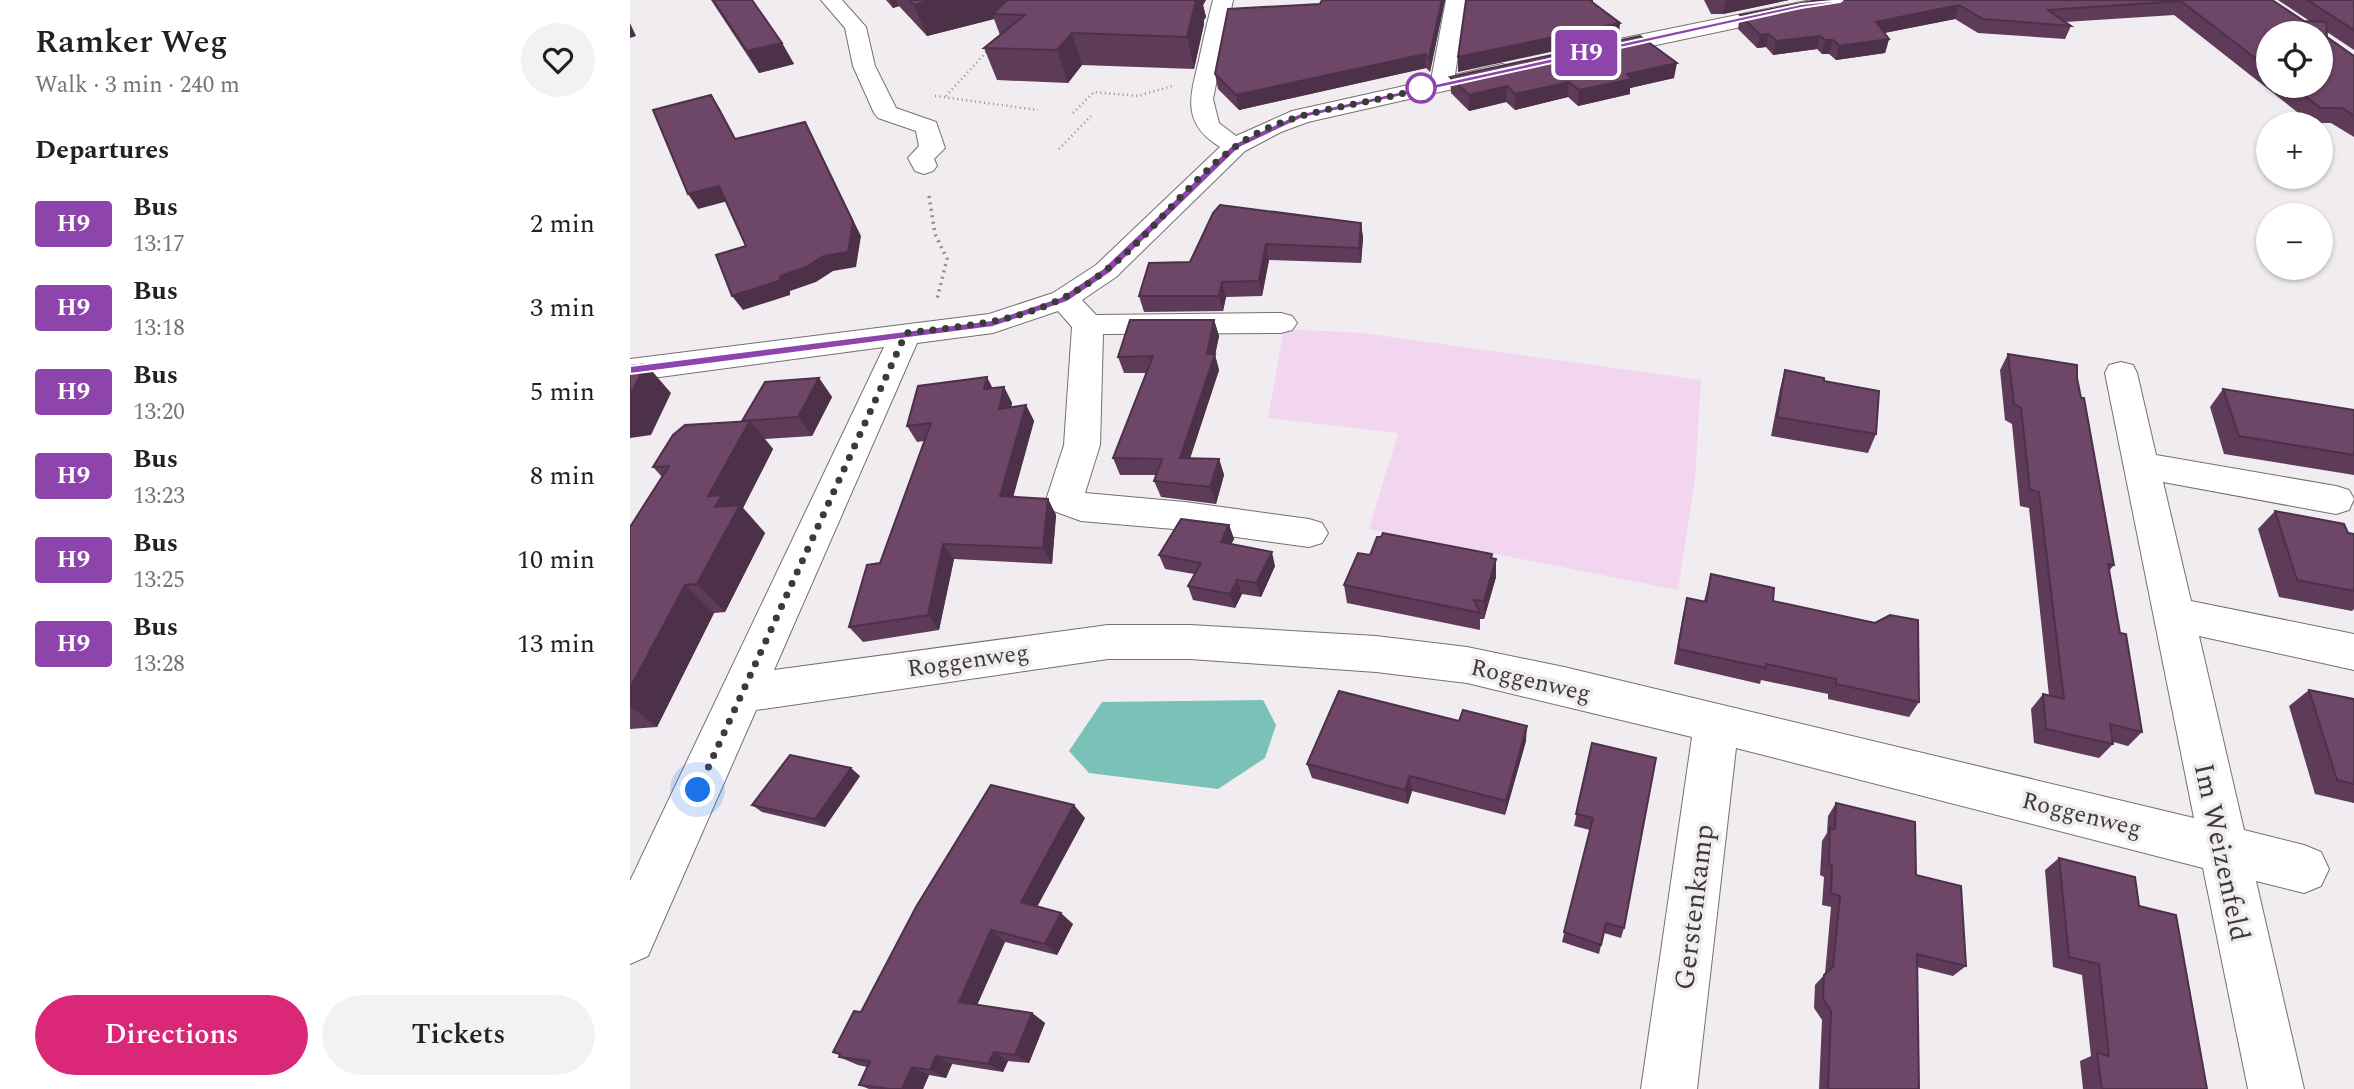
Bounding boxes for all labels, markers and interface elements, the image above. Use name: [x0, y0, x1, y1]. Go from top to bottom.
text: Ramker Weg: [35, 17, 228, 67]
map controls: [2256, 21, 2333, 280]
button: locate: [2256, 21, 2333, 98]
button: heart: [521, 23, 595, 97]
line badge: H9: [1555, 30, 1618, 76]
text: H9: [1569, 35, 1603, 71]
text: Walk · 3 min · 240 m: [35, 68, 240, 103]
unlabelled marker: [1406, 73, 1436, 103]
button: +: [2256, 112, 2333, 189]
text: Departures: [35, 130, 169, 170]
text: Bus: [133, 187, 178, 227]
button: −: [2256, 203, 2333, 280]
text: 2 min: [530, 204, 595, 244]
text: H9: [57, 206, 90, 242]
text: 13:17: [133, 227, 185, 262]
text: Bus: [133, 271, 178, 311]
text: 3 min: [530, 288, 595, 328]
text: H9: [57, 290, 90, 326]
text: 13:18: [133, 311, 185, 346]
text: Bus: [133, 355, 178, 395]
text: 5 min: [530, 372, 595, 412]
text: H9: [57, 374, 90, 410]
text: 13:20: [133, 395, 185, 430]
text: Bus: [133, 439, 178, 479]
text: 8 min: [530, 456, 595, 496]
text: H9: [57, 458, 90, 494]
text: 13:23: [133, 479, 185, 514]
text: Bus: [133, 523, 178, 563]
text: 10 min: [517, 540, 595, 580]
text: H9: [57, 542, 90, 578]
text: 13:25: [133, 563, 185, 598]
text: Bus: [133, 607, 178, 647]
text: 13 min: [517, 624, 595, 664]
text: H9: [57, 626, 90, 662]
street label: Roggenweg: [905, 635, 1031, 687]
text: 13:28: [133, 647, 185, 682]
street label: Roggenweg: [1467, 650, 1594, 712]
street label: Im Weizenfeld: [2182, 759, 2261, 945]
your location: [680, 772, 715, 807]
street label: Roggenweg: [2018, 783, 2146, 847]
street label: Gerstenkamp: [1663, 822, 1726, 992]
button: Directions: [35, 995, 308, 1075]
button: Tickets: [322, 995, 595, 1075]

